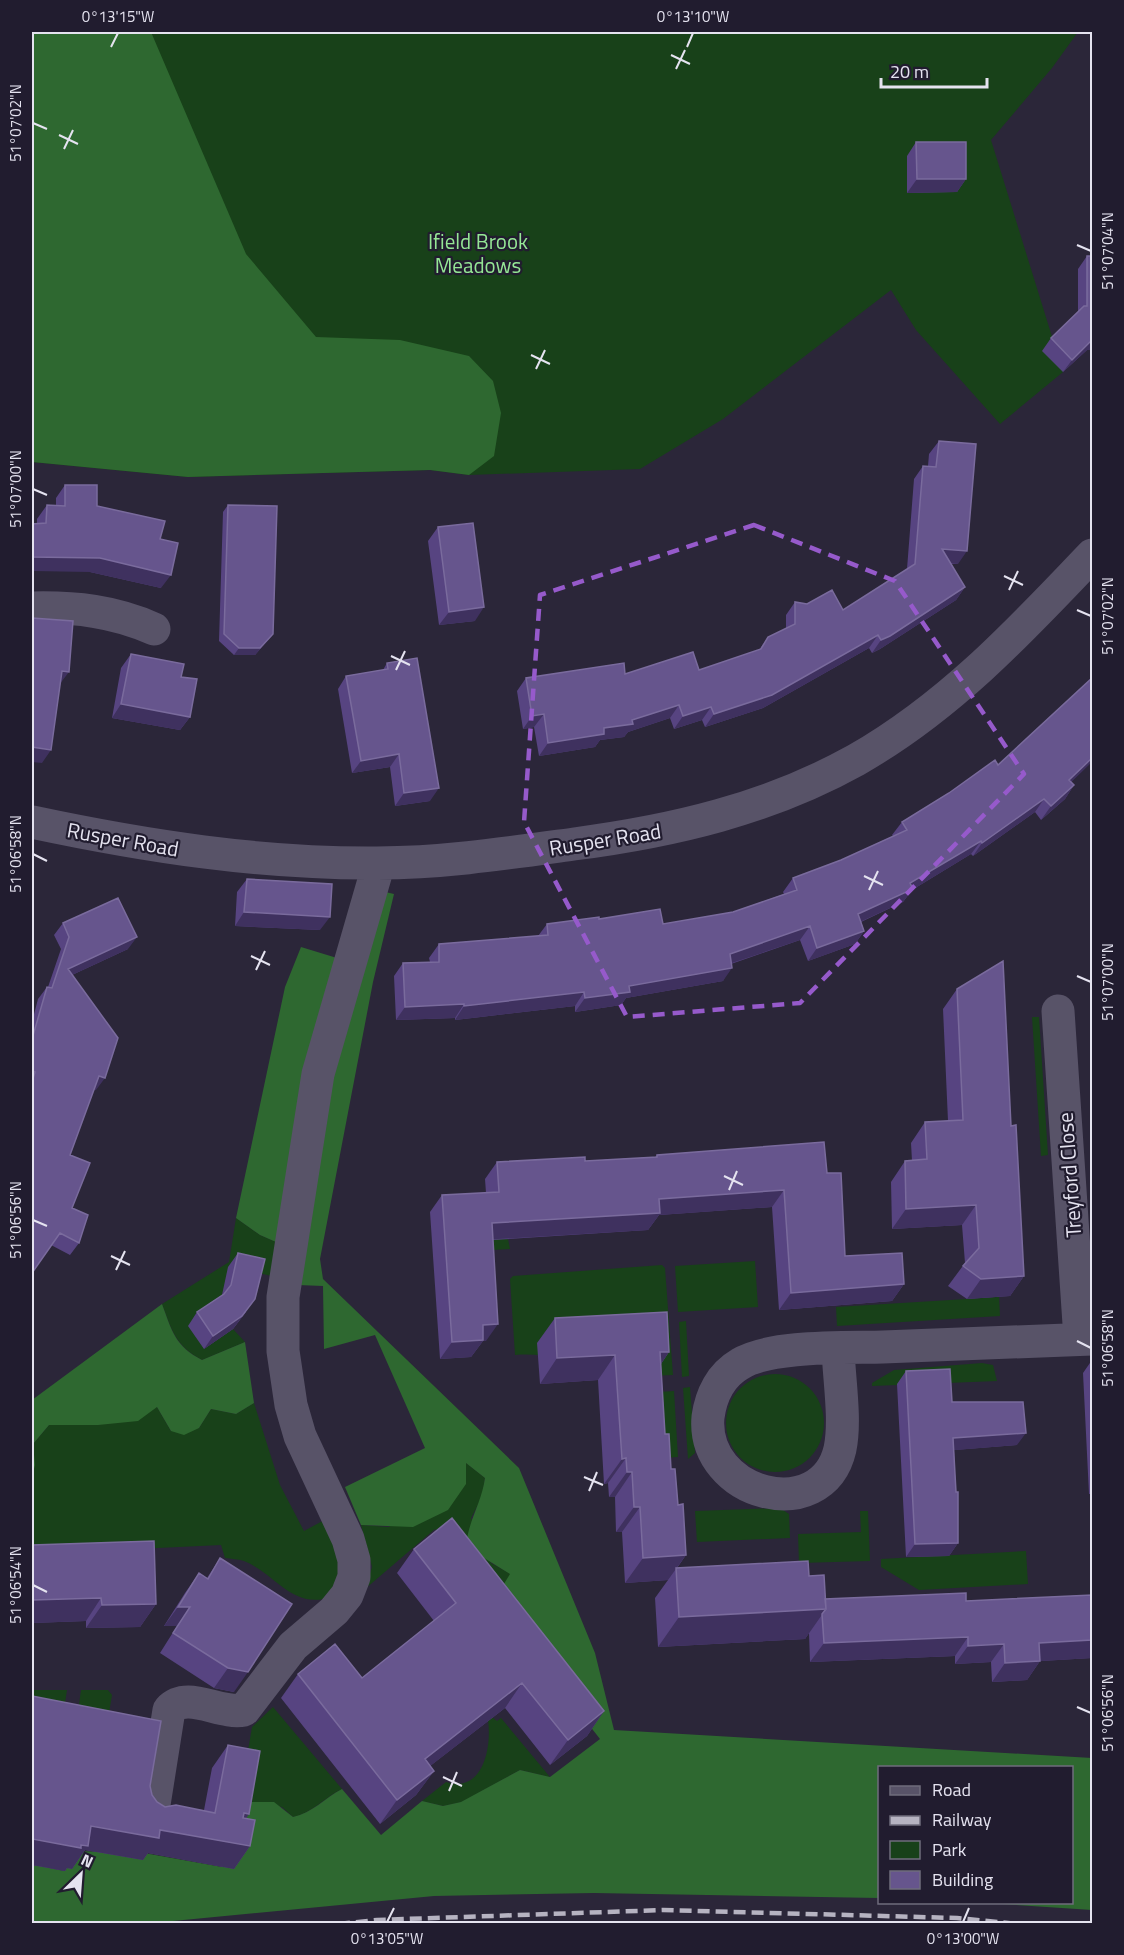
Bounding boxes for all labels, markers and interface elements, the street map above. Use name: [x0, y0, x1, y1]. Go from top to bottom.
text: 0°13'15"W: [82, 5, 154, 28]
text: 0°13'10"W: [657, 5, 729, 28]
scale bar: [881, 51, 988, 89]
text: 20 m: [890, 58, 929, 85]
text: 51°07'02"N: [4, 84, 27, 162]
text: 51°07'04"N: [1096, 212, 1119, 290]
park label: Ifield Brook Meadows: [428, 225, 528, 281]
text: 51°07'00"N: [4, 450, 27, 528]
text: 51°07'02"N: [1096, 577, 1119, 655]
street label: Rusper Road: [65, 813, 181, 865]
street label: Rusper Road: [547, 814, 663, 864]
text: 51°06'58"N: [4, 815, 27, 893]
text: 51°07'00"N: [1096, 943, 1119, 1021]
street label: Treyford Close: [1049, 1111, 1089, 1239]
text: 51°06'56"N: [4, 1181, 27, 1259]
text: 51°06'58"N: [1096, 1309, 1119, 1387]
text: 51°06'54"N: [4, 1546, 27, 1624]
text: 51°06'56"N: [1096, 1674, 1119, 1752]
legend: [878, 1766, 1073, 1904]
text: Road: [932, 1776, 971, 1803]
text: Railway: [932, 1806, 992, 1833]
text: Park: [932, 1836, 967, 1863]
north arrow: [51, 1844, 111, 1904]
text: N: [77, 1847, 97, 1874]
text: Building: [932, 1866, 993, 1893]
text: 0°13'05"W: [351, 1927, 423, 1950]
text: 0°13'00"W: [927, 1927, 999, 1950]

